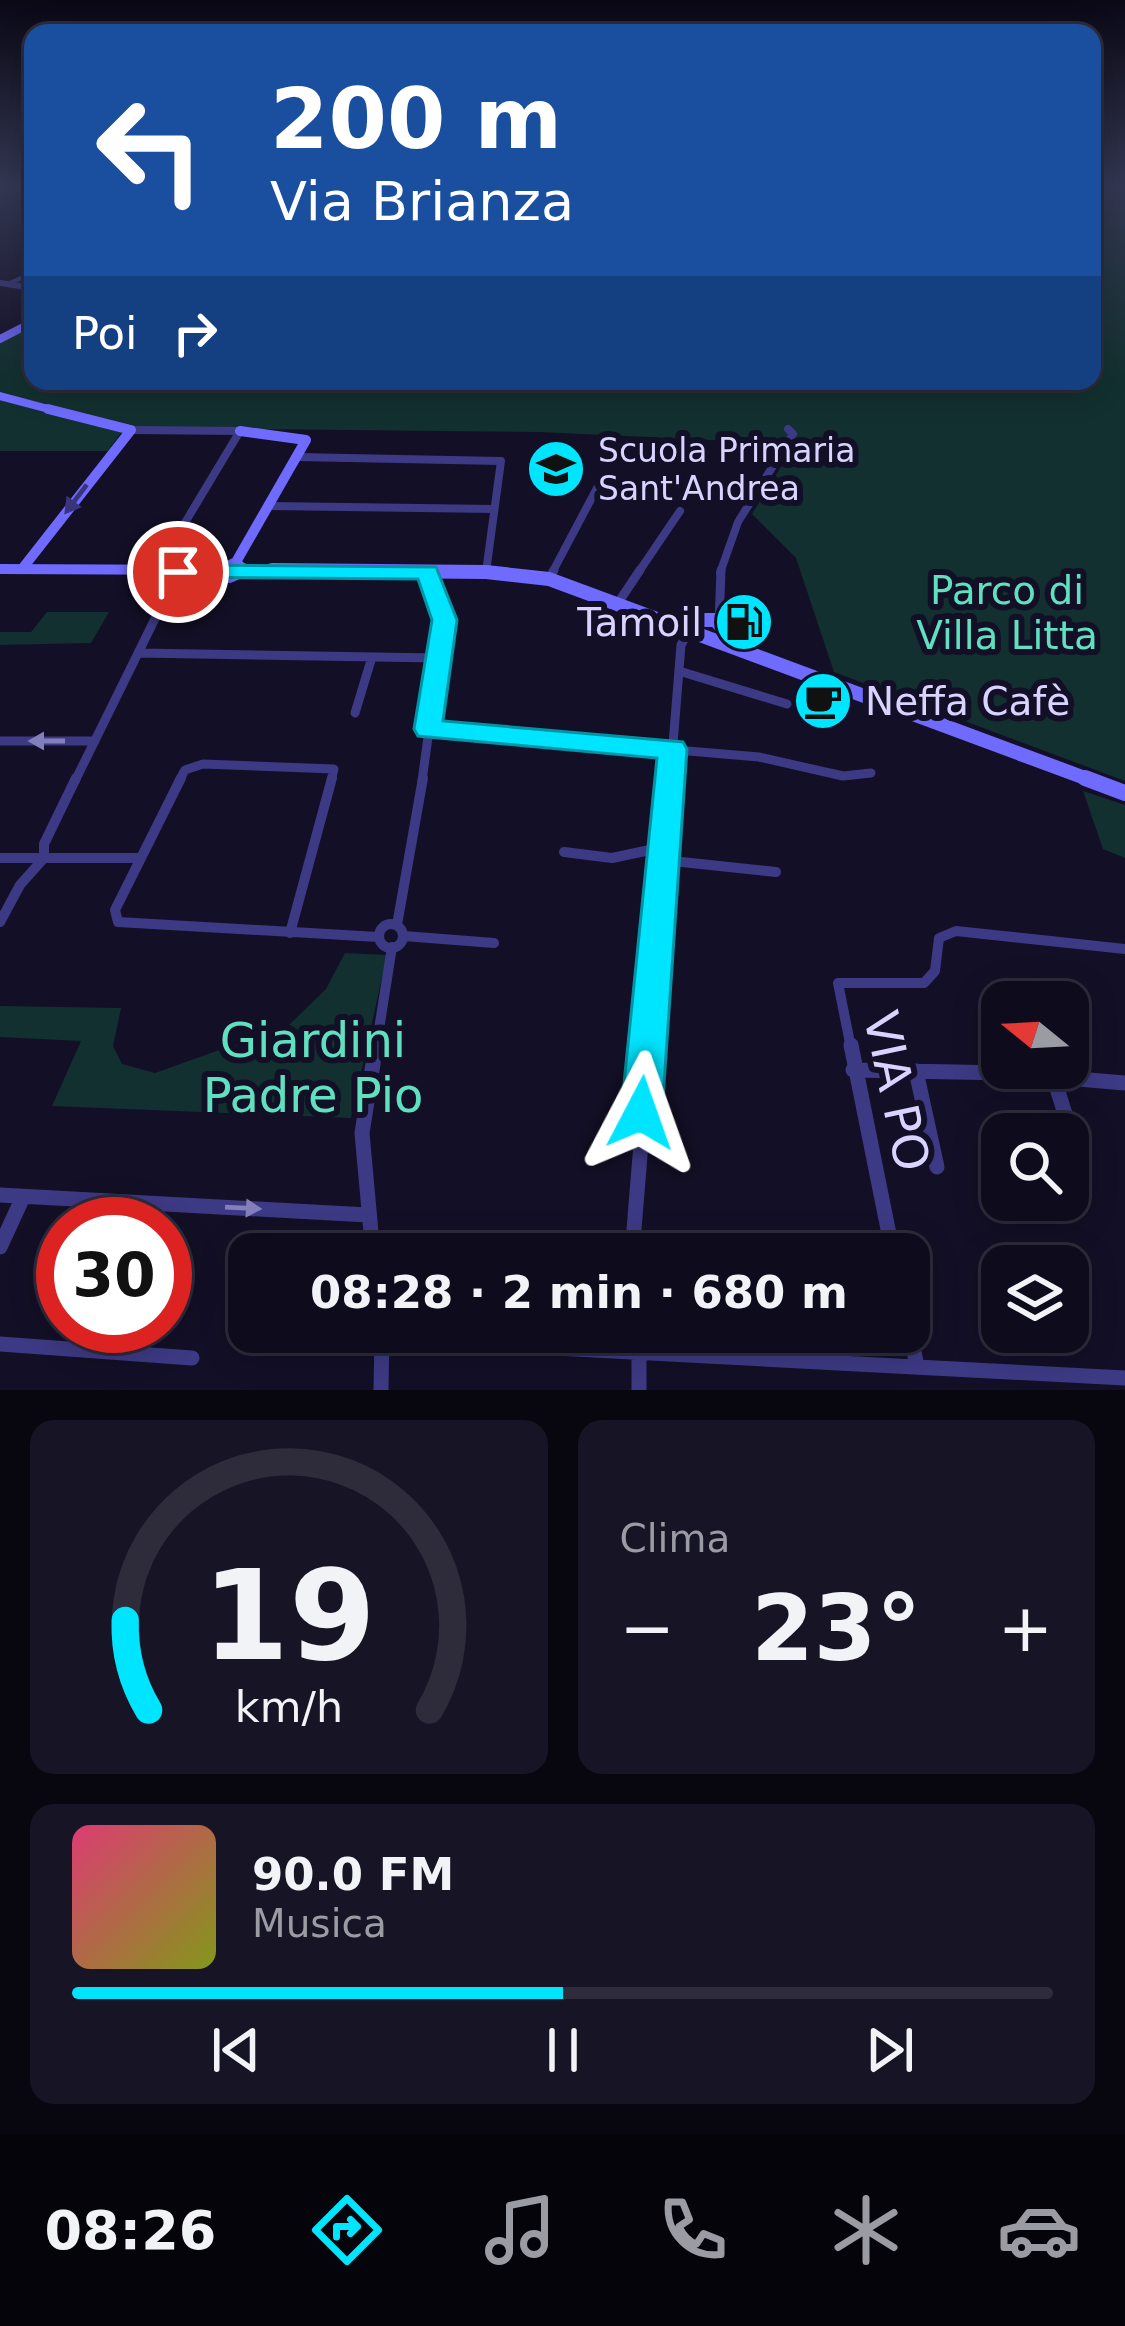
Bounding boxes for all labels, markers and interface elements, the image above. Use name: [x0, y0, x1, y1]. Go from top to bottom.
text: 200 m: [270, 70, 562, 168]
icon: left: [72, 72, 228, 228]
text: Via Brianza: [270, 170, 574, 233]
icon: right: [162, 300, 228, 366]
text: Poi: [72, 307, 138, 360]
place label: Scuola Primaria Sant'Andrea: [598, 431, 855, 508]
school or university icon: Scuola Primaria Sant'Andrea: [525, 438, 587, 500]
one-way arrow: [64, 483, 89, 515]
pin: [127, 521, 229, 623]
icon: arrive: [145, 539, 211, 605]
park label: Parco di Villa Litta: [916, 568, 1098, 658]
fuel station icon: Tamoil: [713, 591, 775, 653]
place label: Tamoil: [576, 600, 702, 645]
cafe icon: Neffa Cafè: [792, 670, 854, 732]
place label: Neffa Cafè: [865, 679, 1070, 724]
one-way arrow: [27, 731, 65, 751]
north arrow: [981, 981, 1089, 1089]
map controls: [981, 981, 1089, 1353]
street label: VIA PO: [853, 1006, 941, 1176]
park label: Giardini Padre Pio: [203, 1012, 423, 1123]
position arrow: [578, 1050, 704, 1176]
button: search: [981, 1113, 1089, 1221]
speed limit sign: 30: [36, 1197, 192, 1353]
one-way arrow: [225, 1199, 263, 1218]
button: layers: [981, 1245, 1089, 1353]
text: 08:28 · 2 min · 680 m: [310, 1266, 848, 1319]
text: Clima: [620, 1516, 730, 1561]
text: 19: [202, 1543, 376, 1688]
text: 23°: [751, 1576, 921, 1681]
text: −: [620, 1590, 675, 1667]
text: +: [998, 1590, 1053, 1667]
text: km/h: [235, 1682, 343, 1732]
text: 90.0 FM: [252, 1848, 454, 1901]
text: Musica: [252, 1901, 387, 1946]
icon: previous: [203, 2017, 269, 2083]
icon: pause: [530, 2017, 596, 2083]
icon: next: [857, 2017, 923, 2083]
icon: directions: [305, 2188, 389, 2272]
icon: music: [478, 2188, 562, 2272]
icon: phone: [651, 2188, 735, 2272]
icon: climate: [824, 2188, 908, 2272]
icon: car: [997, 2188, 1081, 2272]
text: 08:26: [44, 2199, 216, 2262]

